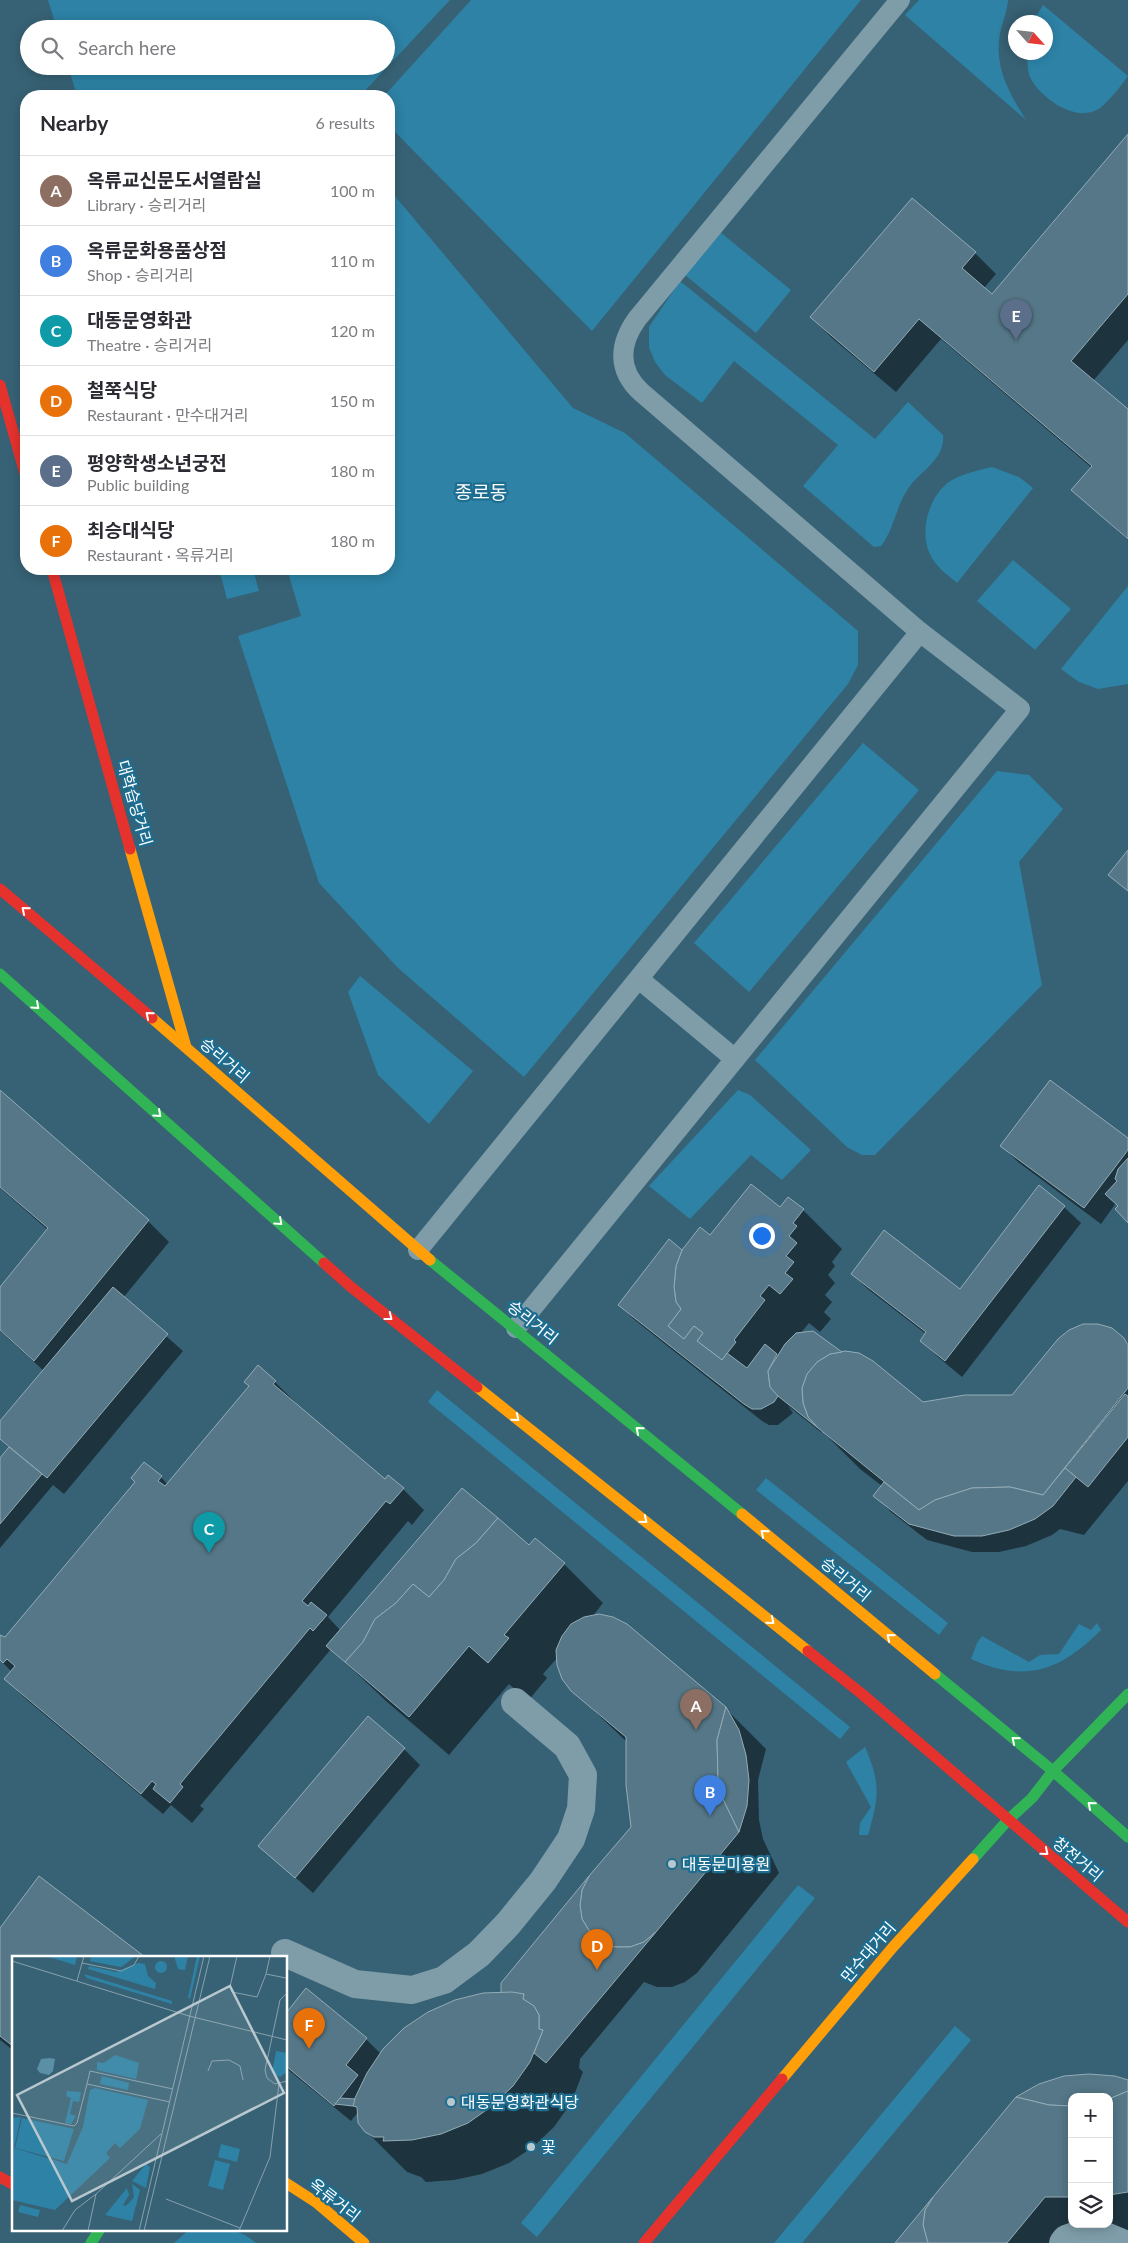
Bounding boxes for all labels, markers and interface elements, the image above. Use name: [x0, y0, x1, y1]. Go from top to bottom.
north arrow: [1008, 15, 1053, 60]
search box: [20, 20, 395, 75]
icon: search: [38, 34, 66, 62]
text: Search here: [78, 36, 176, 59]
text: Nearby: [40, 110, 108, 135]
text: 6 results: [315, 113, 375, 132]
text: 옥류교신문도서열람실: [87, 168, 262, 191]
text: A: [50, 181, 62, 200]
text: 100 m: [330, 181, 375, 200]
text: Library · 승리거리: [87, 195, 207, 214]
text: 옥류문화용품상점: [87, 238, 227, 261]
text: B: [51, 251, 61, 270]
text: 110 m: [330, 251, 375, 270]
text: Shop · 승리거리: [87, 265, 194, 284]
pin: E: [1000, 299, 1032, 340]
text: 대동문영화관: [87, 308, 192, 331]
text: C: [51, 321, 61, 340]
text: 120 m: [330, 321, 375, 340]
text: Theatre · 승리거리: [87, 335, 212, 354]
text: 철쭉식당: [87, 378, 157, 401]
text: D: [50, 391, 62, 410]
text: 150 m: [330, 391, 375, 410]
text: Restaurant · 만수대거리: [87, 405, 249, 424]
text: 평양학생소년궁전: [87, 451, 227, 474]
text: E: [51, 461, 61, 480]
text: 180 m: [330, 461, 375, 480]
text: Public building: [87, 475, 189, 494]
district label: 종로동: [455, 480, 507, 503]
text: 최승대식당: [87, 518, 174, 541]
text: F: [51, 531, 61, 550]
text: 180 m: [330, 531, 375, 550]
text: Restaurant · 옥류거리: [87, 545, 234, 564]
street label: 대학습당거리: [114, 758, 157, 848]
one-way arrow: [22, 907, 31, 916]
one-way arrow: [31, 1000, 40, 1009]
one-way arrow: [145, 1012, 154, 1021]
street label: 승리거리: [197, 1033, 254, 1086]
one-way arrow: [153, 1108, 162, 1117]
one-way arrow: [274, 1216, 283, 1225]
your location: [749, 1223, 775, 1249]
street label: 승리거리: [504, 1296, 562, 1348]
one-way arrow: [383, 1312, 392, 1320]
one-way arrow: [511, 1413, 520, 1422]
one-way arrow: [636, 1427, 645, 1436]
pin: C: [193, 1512, 225, 1553]
one-way arrow: [638, 1514, 647, 1523]
one-way arrow: [761, 1530, 770, 1539]
street label: 승리거리: [818, 1552, 875, 1605]
one-way arrow: [765, 1615, 774, 1623]
one-way arrow: [887, 1634, 896, 1642]
pin: A: [680, 1689, 712, 1730]
one-way arrow: [1012, 1738, 1021, 1746]
pin: B: [694, 1775, 726, 1816]
one-way arrow: [1088, 1802, 1097, 1811]
street label: 창전거리: [1050, 1832, 1107, 1885]
one-way arrow: [1039, 1846, 1048, 1854]
place label: 대동문미용원: [682, 1854, 770, 1873]
marker: 대동문미용원: [666, 1858, 678, 1870]
street label: 만수대거리: [836, 1918, 899, 1986]
pin: D: [581, 1929, 613, 1970]
inset map: [12, 1956, 288, 2230]
pin: F: [293, 2008, 325, 2049]
place label: 대동문영화관식당: [461, 2092, 579, 2111]
map controls: [1068, 2093, 1113, 2228]
button: +: [1068, 2093, 1113, 2138]
marker: 대동문영화관식당: [445, 2096, 457, 2108]
place label: 꽃: [541, 2137, 556, 2156]
button: −: [1068, 2138, 1113, 2183]
marker: 꽃: [525, 2141, 537, 2153]
street label: 옥류거리: [306, 2174, 364, 2225]
button: layers: [1068, 2183, 1113, 2228]

